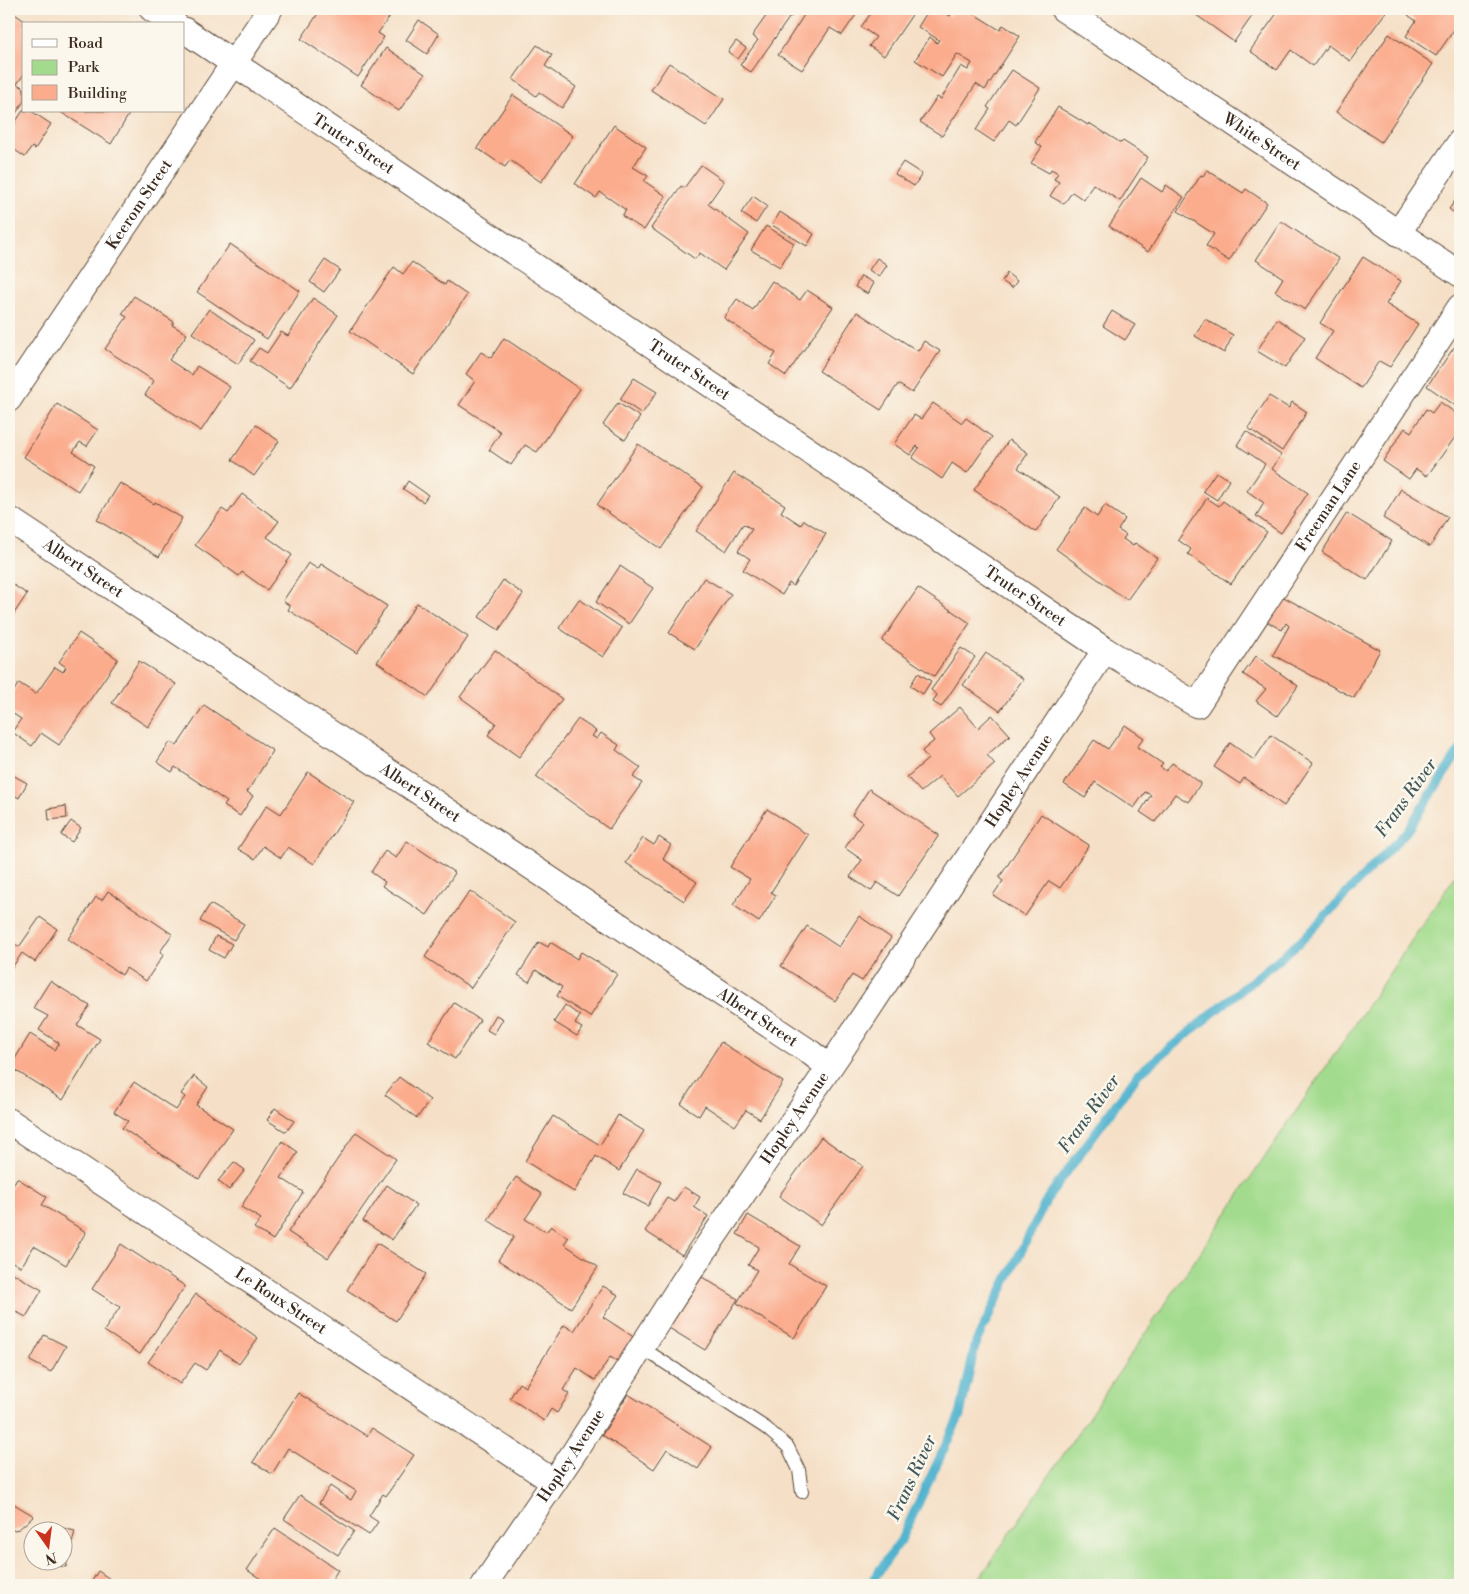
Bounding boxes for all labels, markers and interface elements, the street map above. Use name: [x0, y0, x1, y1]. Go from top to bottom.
legend: [22, 22, 185, 112]
text: Road: [68, 34, 103, 53]
text: Park: [68, 58, 100, 77]
text: Building: [67, 84, 127, 103]
street label: White Street: [1218, 108, 1305, 175]
street label: Truter Street: [308, 109, 398, 179]
street label: Keerom Street: [102, 155, 177, 253]
street label: Truter Street: [644, 335, 734, 405]
street label: Freeman Lane: [1291, 457, 1366, 555]
street label: Albert Street: [38, 534, 128, 603]
street label: Truter Street: [980, 562, 1070, 631]
street label: Hopley Avenue: [981, 730, 1057, 831]
water label: Frans River: [1370, 754, 1443, 842]
street label: Albert Street: [375, 758, 465, 827]
street label: Albert Street: [712, 983, 802, 1051]
street label: Hopley Avenue: [756, 1068, 833, 1168]
water label: Frans River: [1053, 1070, 1126, 1158]
street label: Le Roux Street: [231, 1263, 331, 1339]
street label: Hopley Avenue: [533, 1405, 609, 1506]
water label: Frans River: [882, 1431, 942, 1525]
north arrow: [22, 1522, 72, 1572]
text: N: [43, 1548, 58, 1568]

